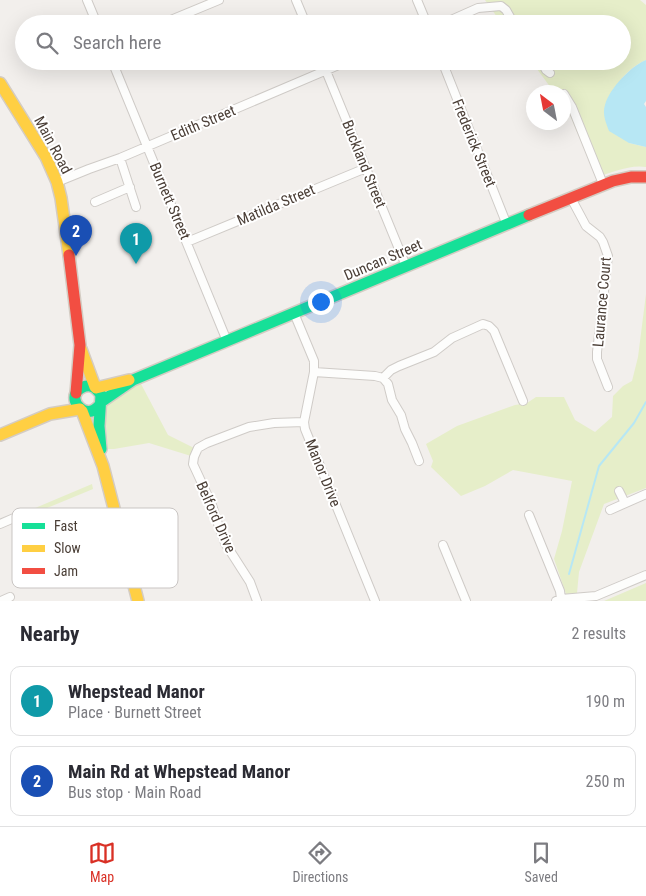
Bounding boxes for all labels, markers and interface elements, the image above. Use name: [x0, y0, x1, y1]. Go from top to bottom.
search box: [15, 15, 631, 70]
icon: search: [33, 29, 61, 57]
text: Search here: [73, 31, 161, 54]
north arrow: [526, 85, 571, 130]
street label: Frederick Street: [448, 96, 500, 190]
street label: Edith Street: [168, 101, 238, 145]
street label: Main Road: [30, 113, 76, 177]
street label: Buckland Street: [338, 117, 390, 211]
street label: Burnett Street: [146, 160, 194, 242]
street label: Matilda Street: [234, 180, 318, 230]
pin: 2: [60, 215, 92, 256]
pin: 1: [120, 223, 152, 264]
street label: Duncan Street: [341, 235, 425, 285]
street label: Laurance Court: [589, 256, 615, 348]
your location: [308, 289, 334, 315]
street label: Manor Drive: [301, 437, 345, 509]
street label: Belford Drive: [192, 479, 240, 555]
legend: [12, 508, 178, 588]
text: Fast: [54, 518, 78, 534]
text: Slow: [54, 540, 81, 556]
text: Jam: [54, 563, 78, 579]
text: Nearby: [20, 622, 79, 646]
text: 2 results: [571, 624, 626, 643]
text: Whepstead Manor: [68, 680, 205, 703]
text: 1: [33, 692, 41, 711]
text: 190 m: [586, 692, 625, 711]
text: Place · Burnett Street: [68, 703, 202, 722]
text: Main Rd at Whepstead Manor: [68, 760, 290, 783]
text: 2: [33, 772, 41, 791]
text: 250 m: [586, 772, 625, 791]
text: Bus stop · Main Road: [68, 783, 201, 802]
tab: Map: [88, 839, 116, 885]
tab: Directions: [292, 839, 348, 885]
tab: Saved: [525, 839, 558, 885]

